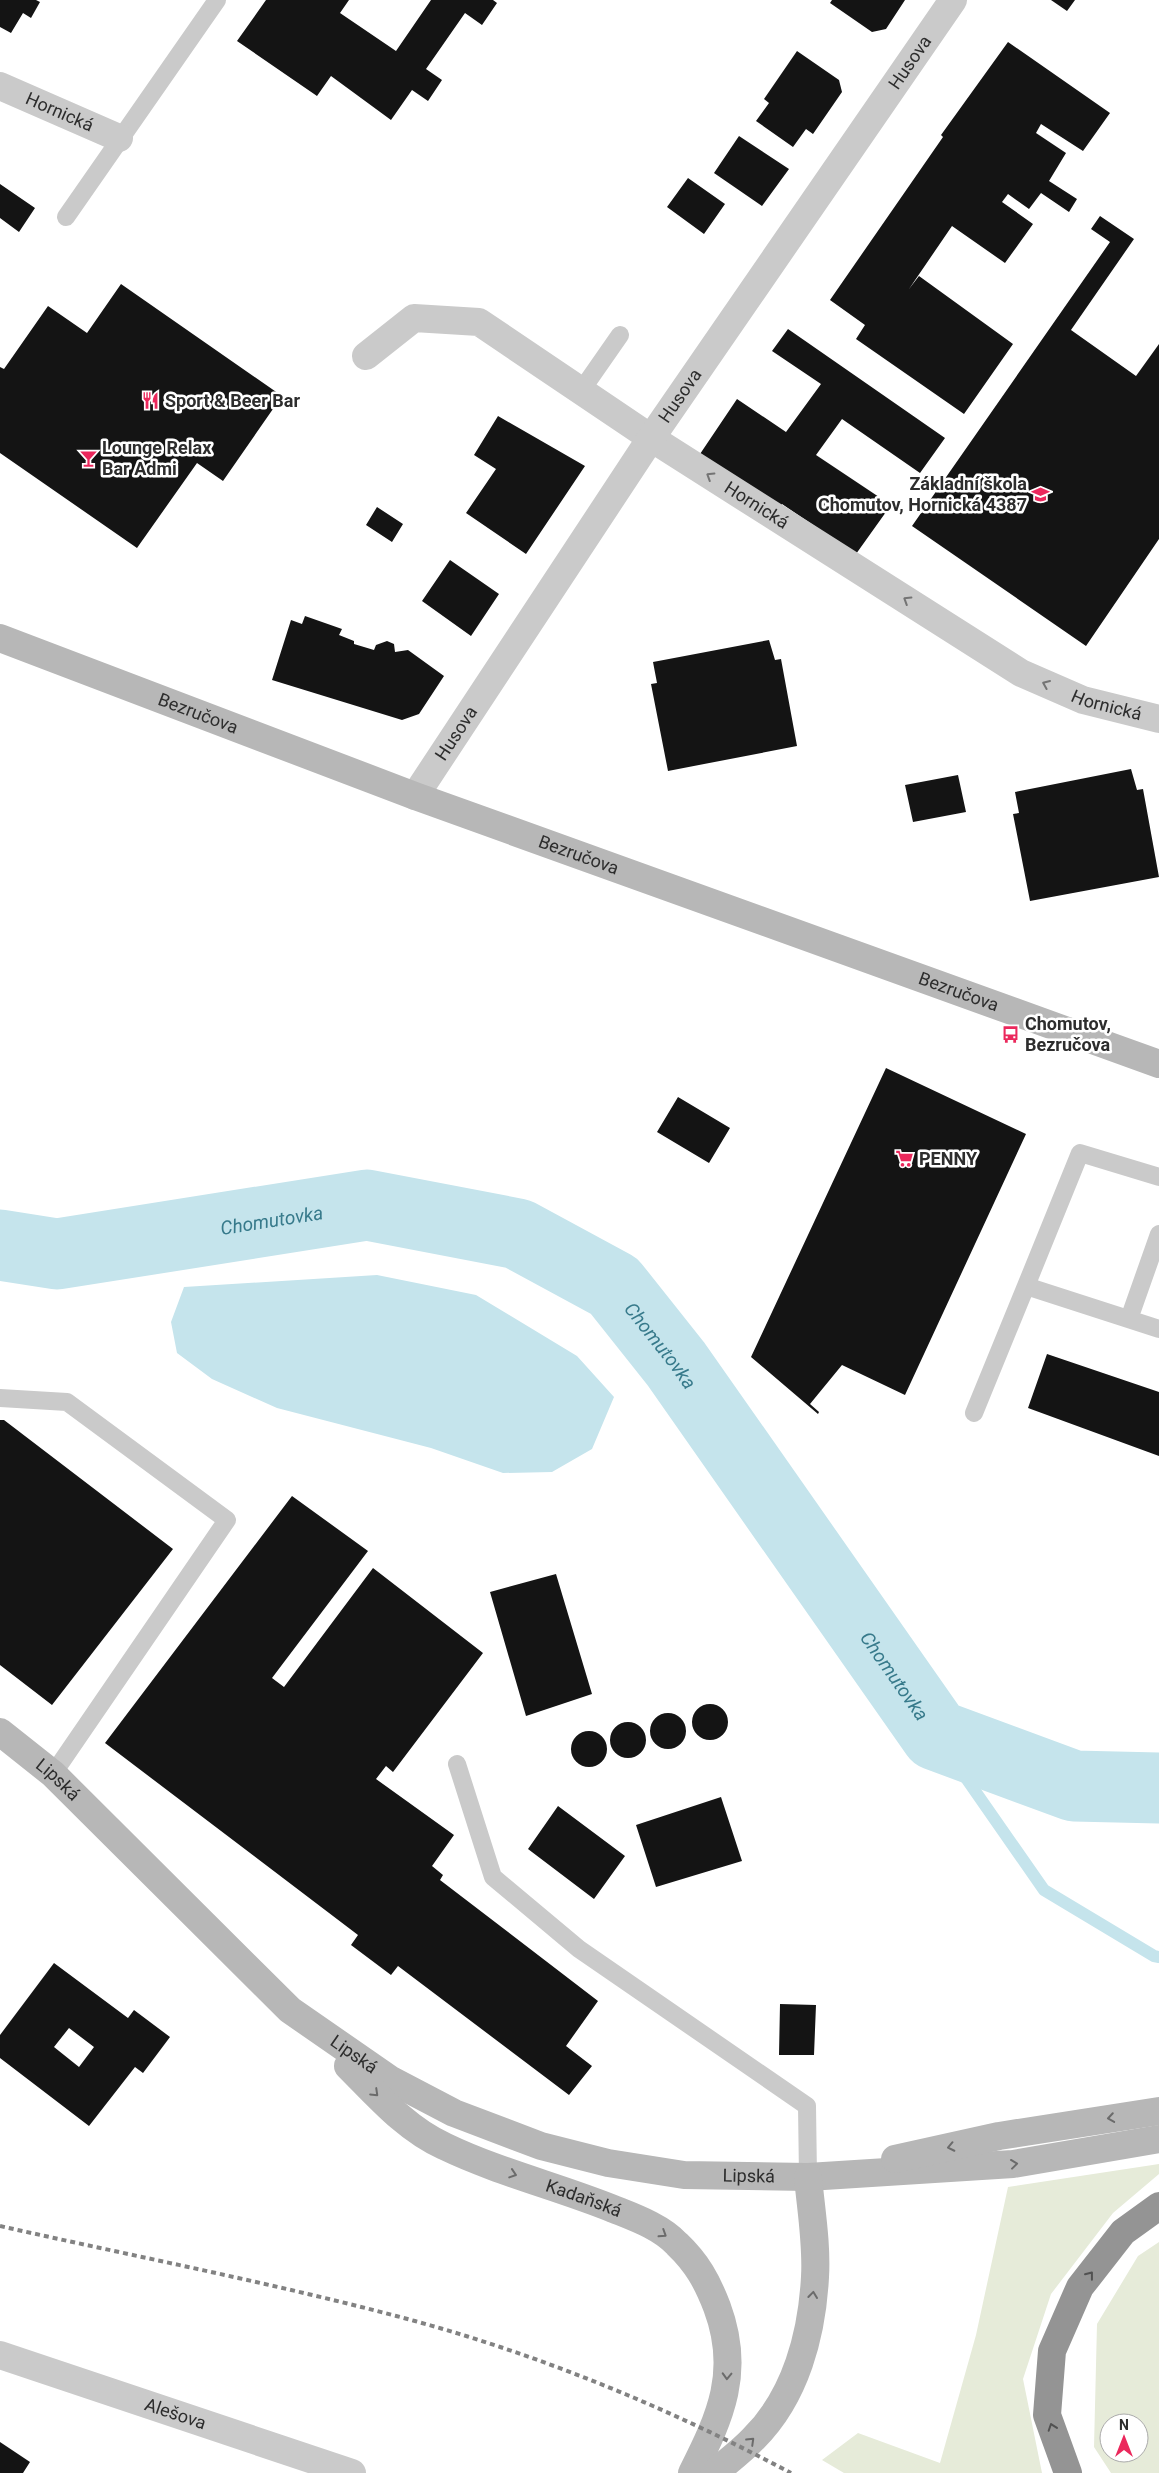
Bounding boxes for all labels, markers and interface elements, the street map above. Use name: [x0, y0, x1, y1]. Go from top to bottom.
street label: Husova: [884, 31, 935, 93]
street label: Hornická: [23, 88, 97, 136]
street label: Husova: [654, 365, 706, 426]
place label: Sport & Beer Bar: [165, 390, 300, 411]
restaurant icon: Sport & Beer Bar: [141, 391, 161, 411]
place label: Lounge Relax Bar Admi: [102, 437, 212, 479]
bar icon: Lounge Relax Bar Admi: [78, 448, 98, 468]
one-way arrow: [707, 473, 716, 482]
place label: Základní škola Chomutov, Hornická 4387: [818, 473, 1027, 515]
street label: Hornická: [721, 477, 793, 533]
school or university icon: Základní škola Chomutov, Hornická 4387: [1031, 484, 1051, 504]
one-way arrow: [903, 597, 912, 607]
one-way arrow: [1042, 679, 1051, 690]
street label: Hornická: [1068, 685, 1144, 724]
street label: Bezručova: [155, 688, 241, 738]
street label: Husova: [430, 702, 481, 764]
street label: Bezručova: [536, 830, 622, 879]
street label: Bezručova: [916, 967, 1002, 1015]
place label: Chomutov, Bezručova: [1025, 1013, 1111, 1055]
bus stop icon: Chomutov, Bezručova: [1001, 1024, 1021, 1044]
place label: PENNY: [919, 1148, 978, 1169]
supermarket icon: PENNY: [895, 1149, 915, 1169]
water label: Chomutovka: [219, 1201, 325, 1240]
water label: Chomutovka: [619, 1298, 701, 1394]
water label: Chomutovka: [855, 1627, 933, 1725]
street label: Lipská: [32, 1754, 85, 1805]
street label: Lipská: [327, 2030, 382, 2078]
one-way arrow: [369, 2087, 378, 2096]
one-way arrow: [1107, 2113, 1115, 2123]
one-way arrow: [946, 2141, 955, 2151]
one-way arrow: [1011, 2159, 1019, 2170]
street label: Lipská: [722, 2165, 775, 2186]
one-way arrow: [508, 2168, 517, 2178]
street label: Kadaňská: [543, 2175, 625, 2221]
one-way arrow: [658, 2228, 667, 2237]
one-way arrow: [1084, 2271, 1093, 2281]
one-way arrow: [807, 2291, 818, 2299]
one-way arrow: [722, 2372, 732, 2380]
street label: Alešova: [142, 2393, 209, 2433]
north arrow: [1099, 2413, 1149, 2463]
text: N: [1119, 2417, 1129, 2433]
one-way arrow: [1047, 2424, 1057, 2432]
one-way arrow: [745, 2438, 754, 2447]

